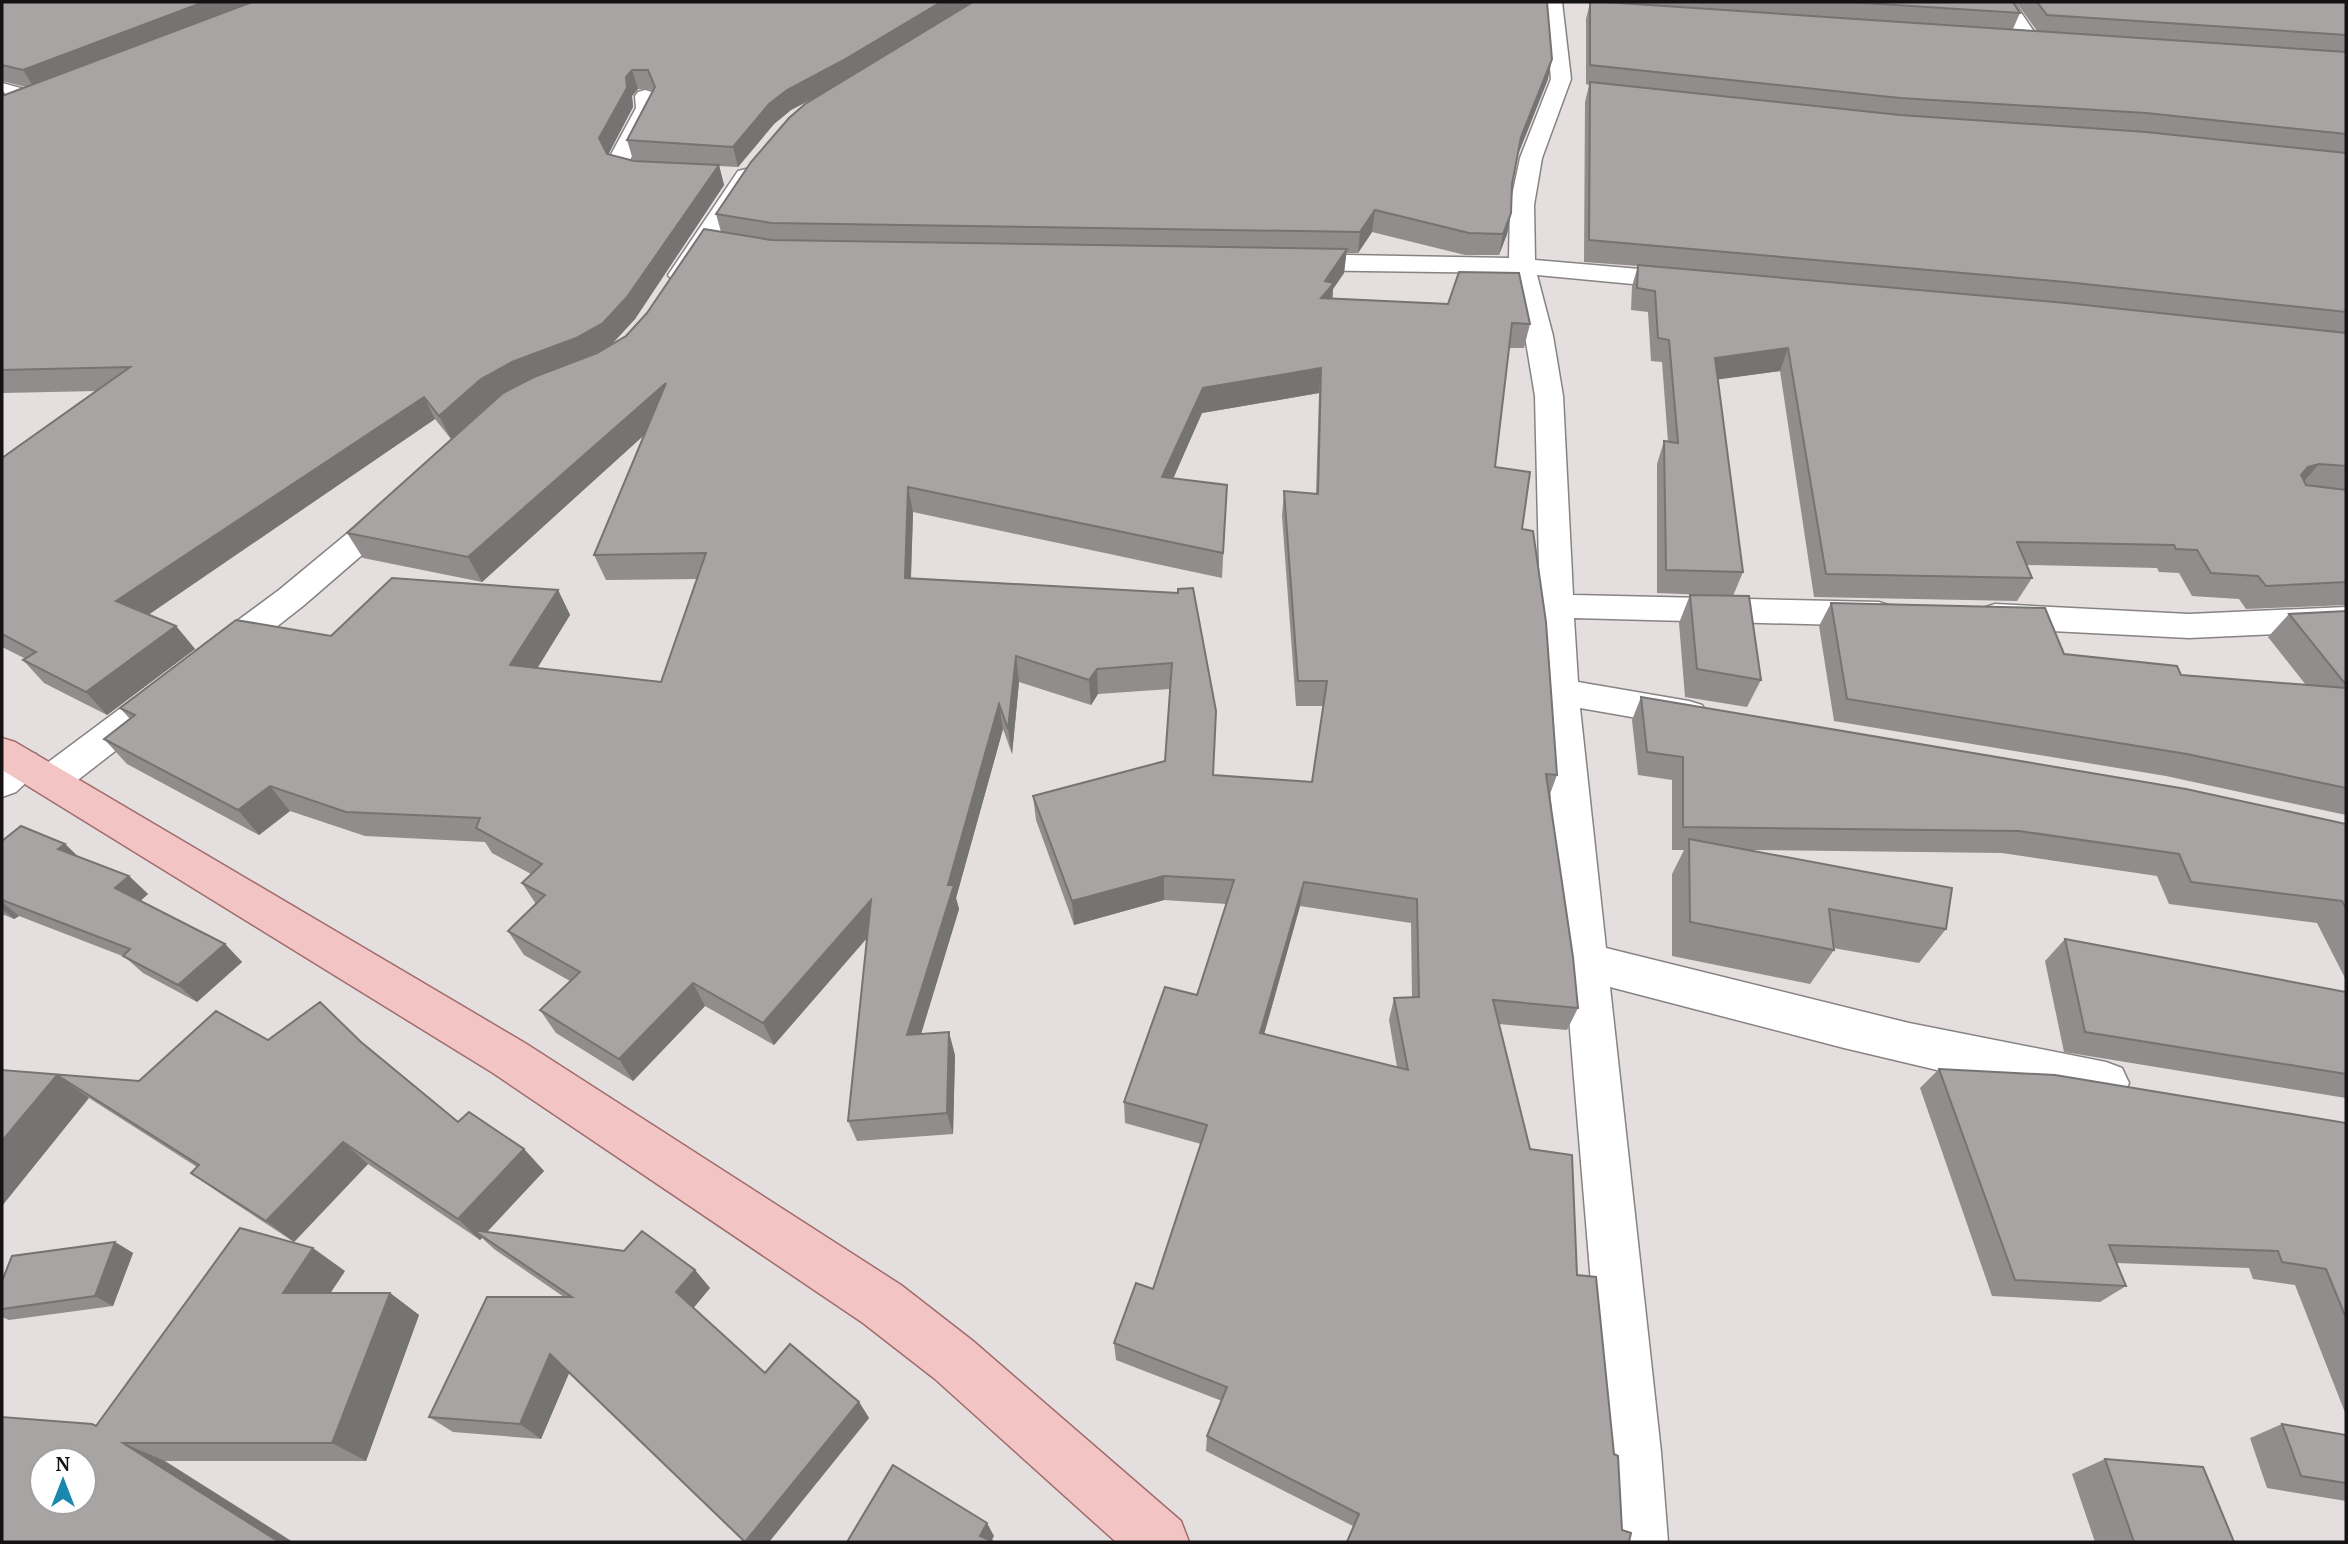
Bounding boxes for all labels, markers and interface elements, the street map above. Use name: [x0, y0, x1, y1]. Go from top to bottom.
north arrow: [28, 1446, 98, 1516]
text: N: [56, 1451, 71, 1476]

